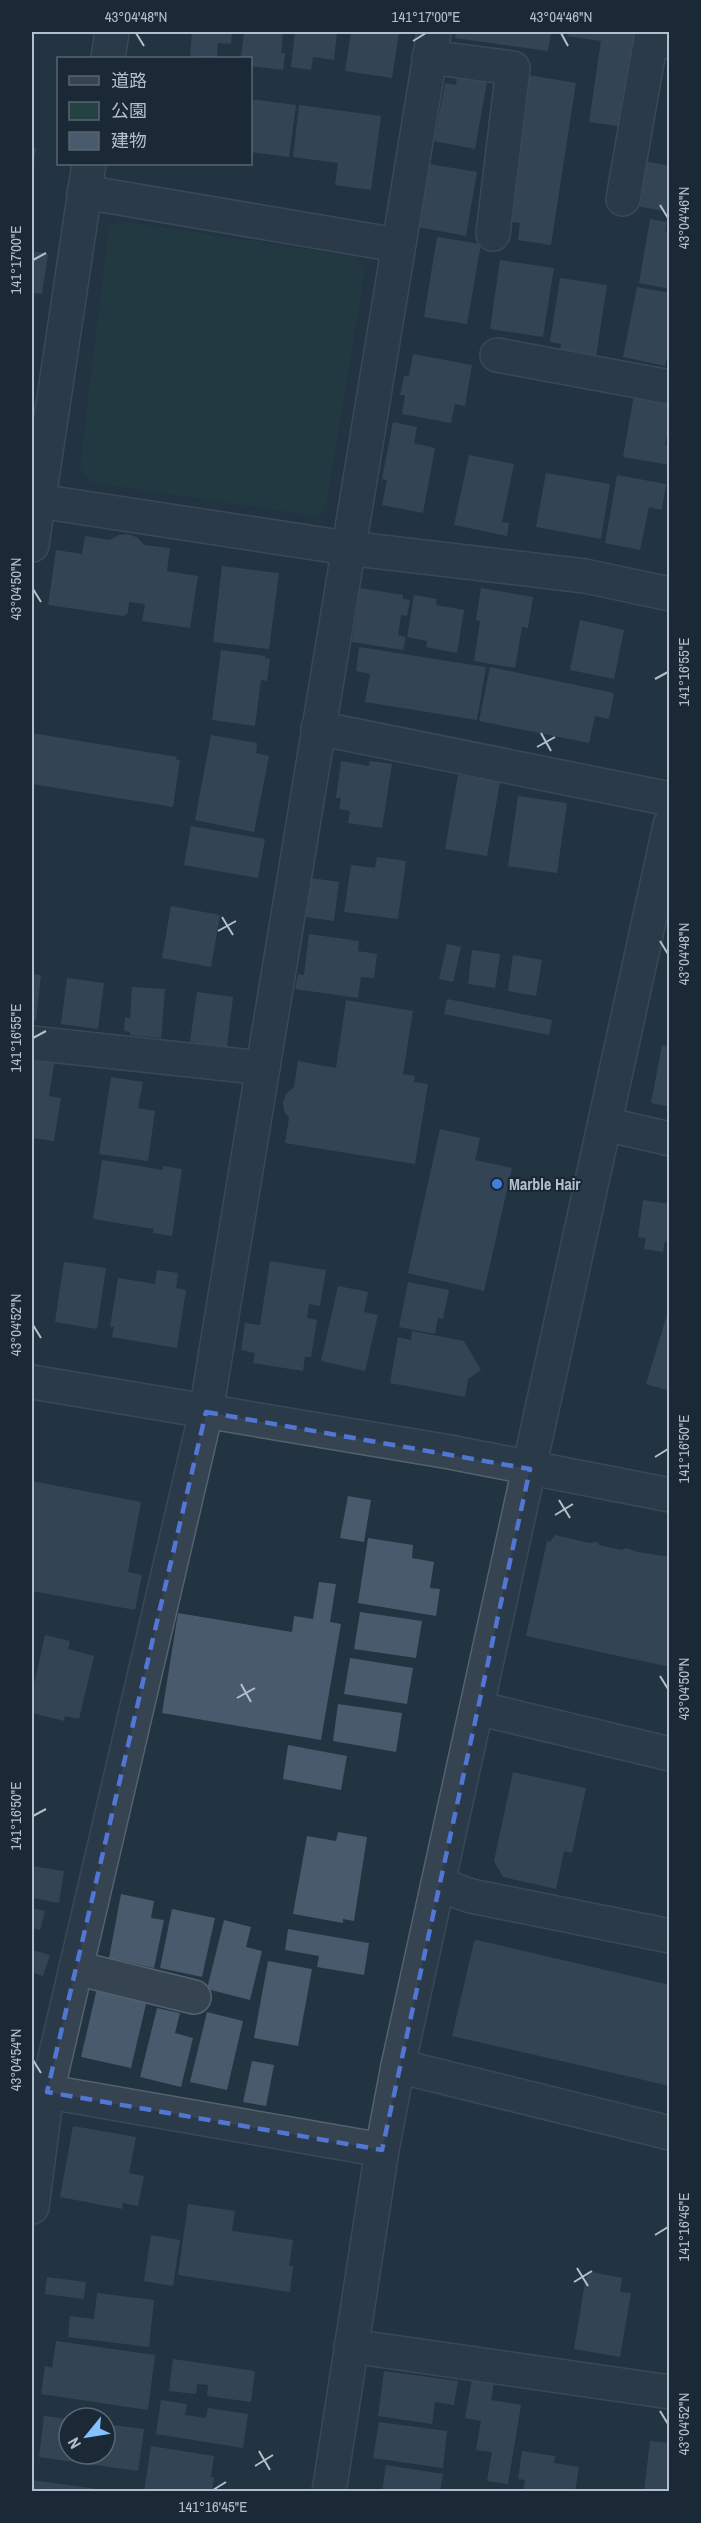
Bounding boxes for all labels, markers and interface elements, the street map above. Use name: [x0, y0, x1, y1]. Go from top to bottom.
text: 43°04'48"N: [105, 6, 167, 27]
text: 141°17'00"E: [392, 6, 460, 27]
text: 43°04'46"N: [530, 6, 592, 27]
legend: [57, 57, 252, 165]
text: 道路: [111, 68, 147, 93]
text: 公園: [111, 98, 147, 123]
text: 建物: [111, 128, 147, 153]
text: 43°04'46"N: [673, 187, 694, 249]
text: 141°17'00"E: [5, 226, 26, 294]
text: 43°04'50"N: [5, 558, 26, 620]
text: 141°16'55"E: [673, 638, 694, 706]
text: 43°04'48"N: [673, 923, 694, 985]
text: 141°16'55"E: [5, 1004, 26, 1072]
place label: Marble Hair: [509, 1173, 581, 1195]
marker: Marble Hair: [490, 1177, 504, 1191]
text: 43°04'52"N: [5, 1294, 26, 1356]
text: 141°16'50"E: [673, 1415, 694, 1483]
text: 43°04'50"N: [673, 1658, 694, 1720]
text: 141°16'50"E: [5, 1782, 26, 1850]
text: 43°04'54"N: [5, 2029, 26, 2091]
text: 141°16'45"E: [673, 2193, 694, 2261]
text: 43°04'52"N: [673, 2393, 694, 2455]
north arrow: [57, 2406, 117, 2466]
text: N: [62, 2434, 86, 2453]
text: 141°16'45"E: [179, 2496, 247, 2517]

